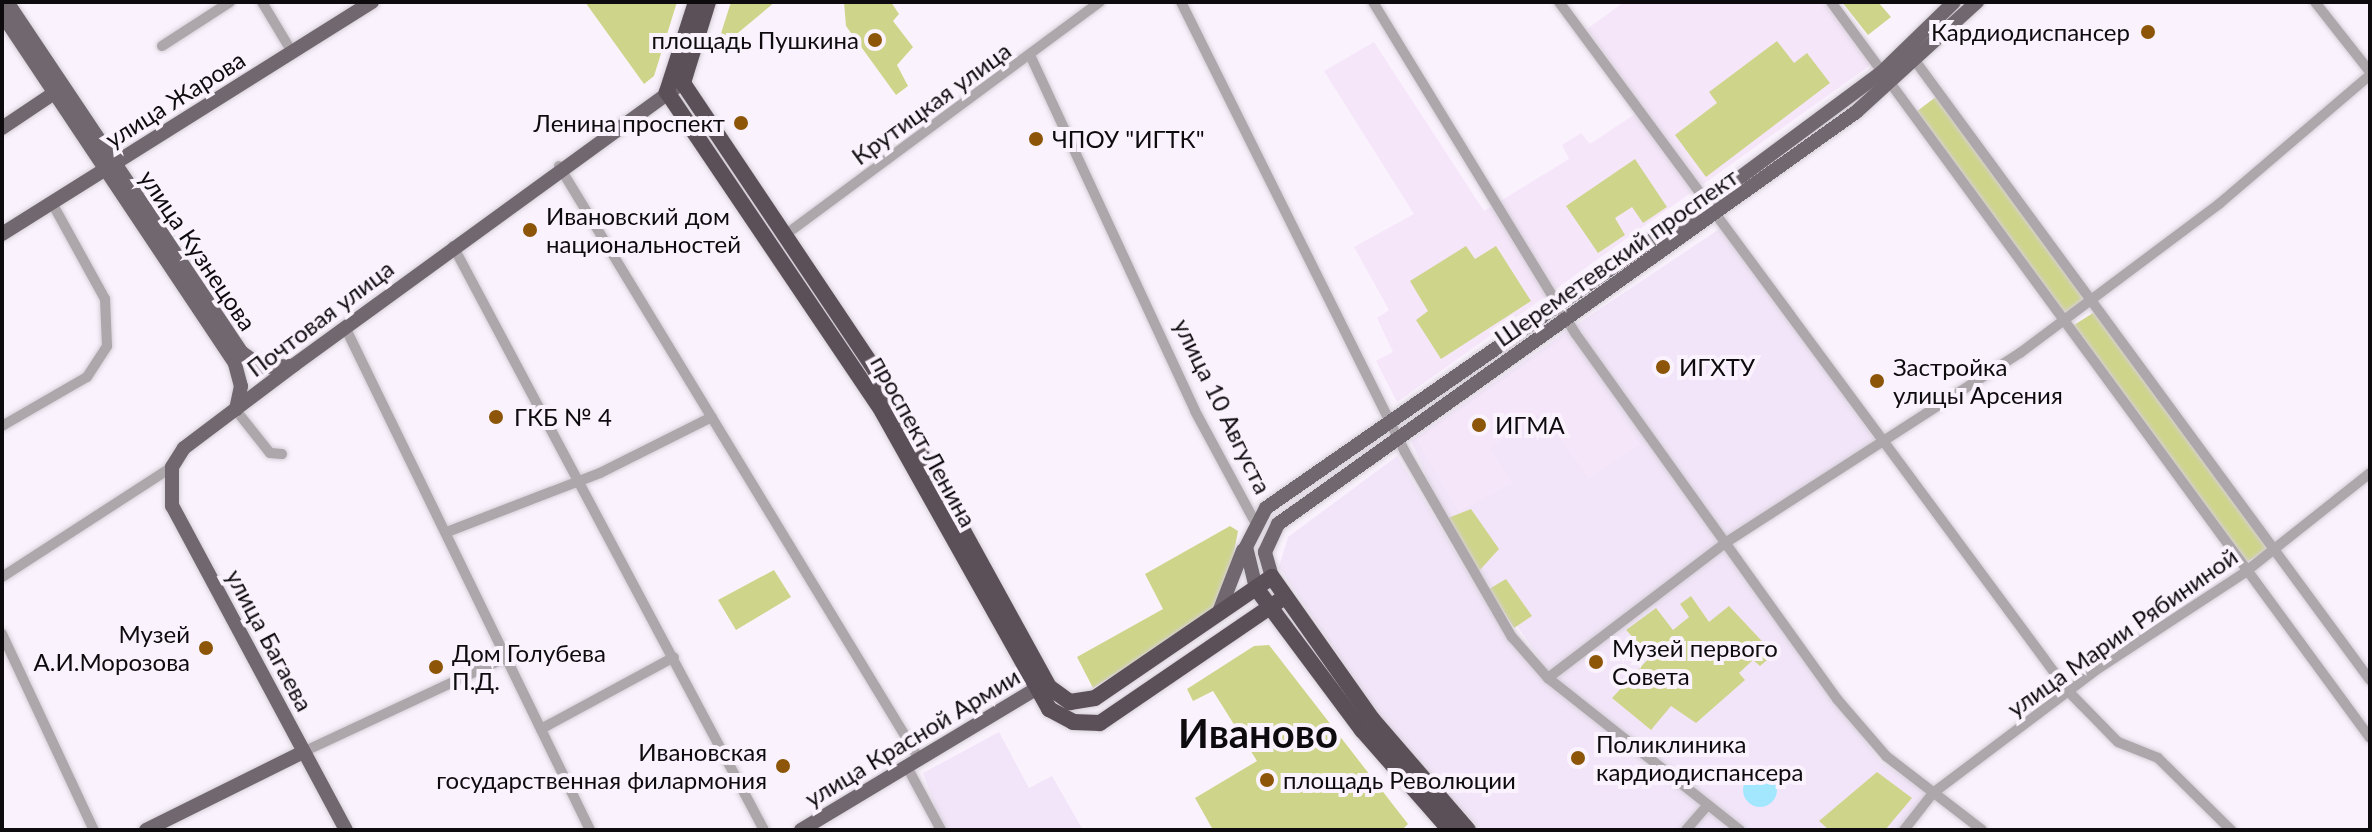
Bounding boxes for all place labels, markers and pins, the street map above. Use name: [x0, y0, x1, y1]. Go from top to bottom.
place label: Кардиодиспансер: [1931, 18, 2130, 46]
marker: Кардиодиспансер: [2137, 21, 2159, 43]
place label: площадь Пушкина: [652, 26, 859, 54]
marker: площадь Пушкина: [866, 31, 884, 49]
place label: Ленина проспект: [534, 109, 725, 137]
marker: Ленина проспект: [732, 114, 750, 132]
place label: ЧПОУ "ИГТК": [1052, 125, 1205, 153]
marker: ЧПОУ "ИГТК": [1027, 130, 1045, 148]
place label: Ивановский дом национальностей: [546, 202, 741, 258]
marker: Ивановский дом национальностей: [521, 221, 539, 239]
place label: ИГХТУ: [1679, 353, 1755, 381]
place label: Застройка улицы Арсения: [1893, 353, 2063, 409]
marker: ИГХТУ: [1654, 358, 1672, 376]
marker: Застройка улицы Арсения: [1868, 372, 1886, 390]
place label: ГКБ № 4: [514, 403, 612, 431]
marker: ГКБ № 4: [485, 406, 507, 428]
place label: ИГМА: [1495, 411, 1565, 439]
marker: ИГМА: [1470, 416, 1488, 434]
place label: Музей А.И.Морозова: [34, 620, 190, 676]
place label: Музей первого Совета: [1612, 634, 1778, 690]
marker: Музей А.И.Морозова: [197, 639, 215, 657]
place label: Дом Голубева П.Д.: [452, 639, 606, 695]
marker: Музей первого Совета: [1587, 653, 1605, 671]
marker: Дом Голубева П.Д.: [427, 658, 445, 676]
place label: Поликлиника кардиодиспансера: [1596, 730, 1803, 786]
place label: Ивановская государственная филармония: [436, 738, 767, 794]
marker: Поликлиника кардиодиспансера: [1567, 747, 1589, 769]
marker: Ивановская государственная филармония: [774, 757, 792, 775]
place label: площадь Революции: [1283, 766, 1516, 794]
marker: площадь Революции: [1258, 771, 1276, 789]

